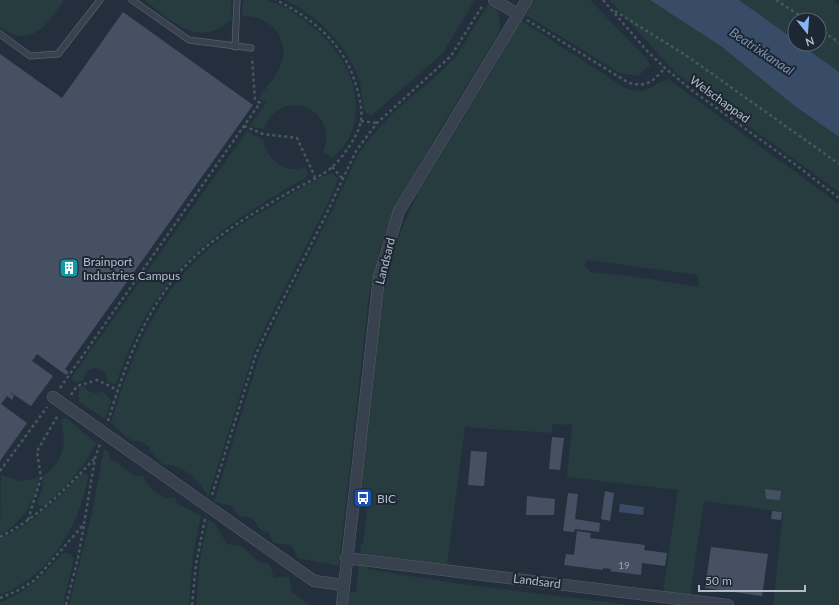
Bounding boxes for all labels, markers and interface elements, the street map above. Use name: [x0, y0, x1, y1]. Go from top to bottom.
north arrow: [787, 12, 827, 52]
water label: Beatrixkanaal: [727, 24, 797, 78]
text: N: [804, 35, 816, 49]
street label: Welschappad: [687, 72, 753, 126]
street label: Landsard: [372, 236, 398, 286]
place label: Brainport Industries Campus: [83, 254, 180, 283]
building icon: Brainport Industries Campus: [58, 257, 80, 279]
bus stop icon: BIC: [352, 487, 374, 509]
place label: BIC: [377, 491, 396, 506]
house number: 19: [618, 559, 630, 571]
scale bar: [699, 567, 805, 593]
street label: Landsard: [512, 571, 562, 591]
text: 50 m: [705, 573, 732, 588]

